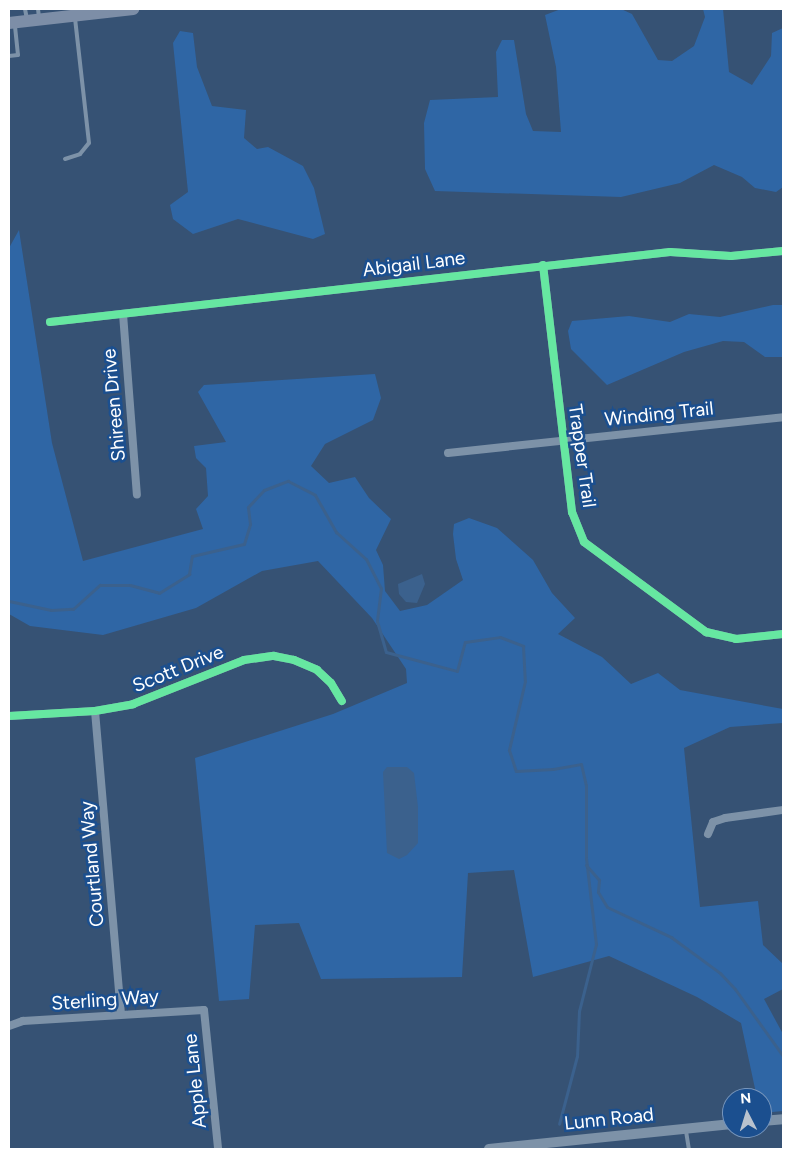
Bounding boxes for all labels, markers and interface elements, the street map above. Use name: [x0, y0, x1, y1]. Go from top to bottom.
street label: Abigail Lane: [361, 246, 467, 282]
street label: Shireen Drive: [98, 348, 130, 462]
street label: Winding Trail: [603, 397, 715, 431]
street label: Trapper Trail: [563, 403, 601, 509]
street label: Scott Drive: [129, 640, 227, 698]
street label: Courtland Way: [75, 800, 109, 928]
street label: Sterling Way: [51, 985, 159, 1015]
street label: Apple Lane: [179, 1033, 211, 1129]
north arrow: [722, 1088, 772, 1138]
text: N: [740, 1090, 752, 1107]
street label: Lunn Road: [563, 1103, 655, 1135]

